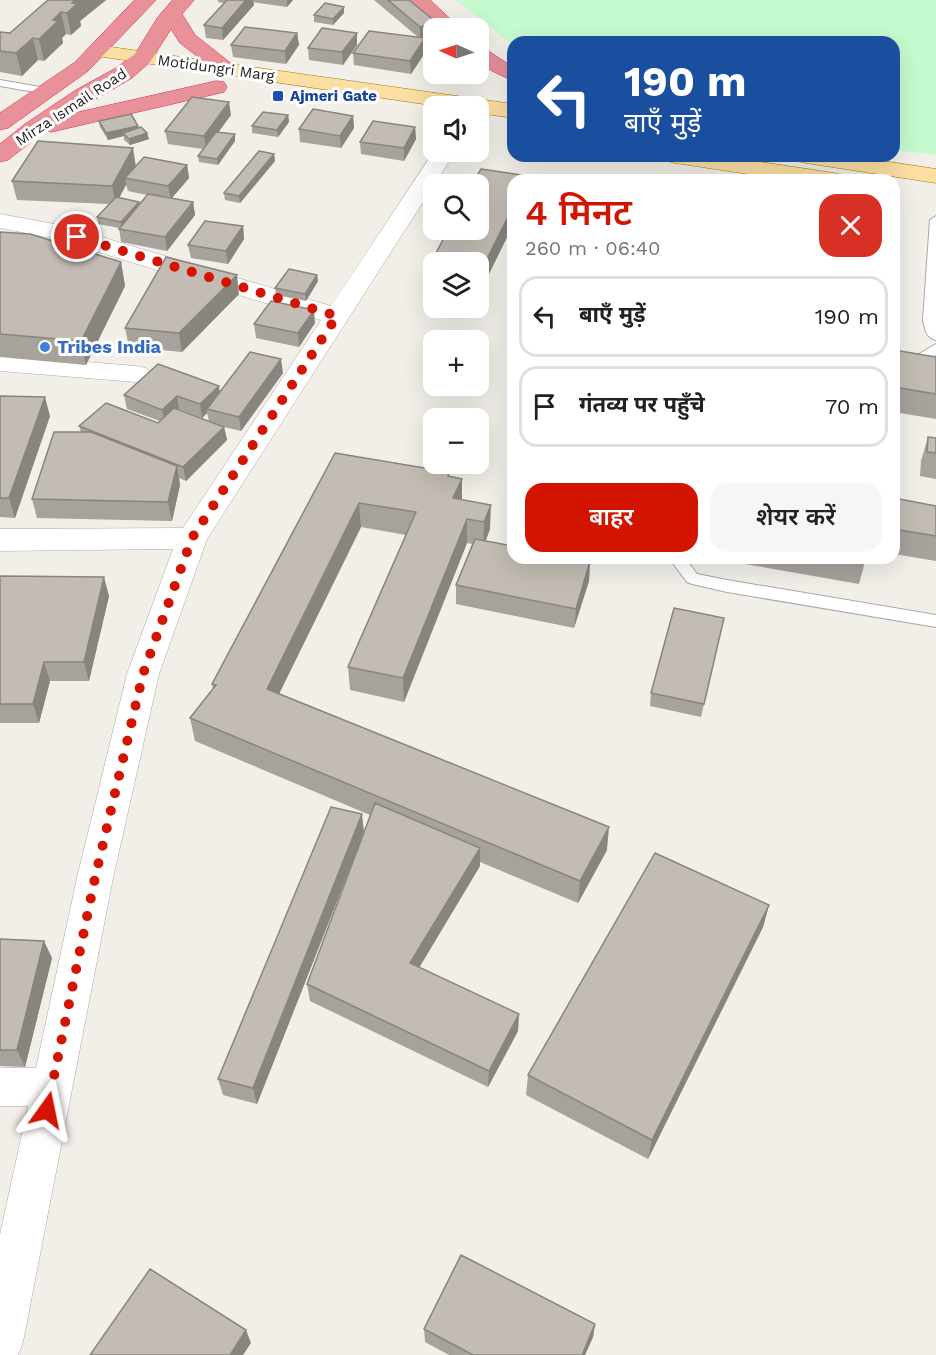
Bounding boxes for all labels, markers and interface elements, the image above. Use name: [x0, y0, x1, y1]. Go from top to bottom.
north arrow: [423, 18, 489, 84]
map controls: [423, 18, 489, 474]
street label: Motidungri Marg: [156, 51, 276, 85]
text: 190 m: [624, 57, 747, 106]
icon: left: [525, 60, 603, 138]
street label: Mirza Ismail Road: [12, 64, 130, 150]
place label: Ajmeri Gate: [290, 87, 377, 105]
marker: Ajmeri Gate: [271, 89, 285, 103]
button: sound: [423, 96, 489, 162]
text: बाएँ मुड़ें: [624, 107, 701, 139]
button: search: [423, 174, 489, 240]
text: 4 मिनट: [525, 192, 632, 234]
button: close: [819, 194, 882, 257]
pin: [51, 211, 102, 262]
icon: arrive: [60, 220, 93, 253]
text: 260 m · 06:40: [525, 236, 660, 260]
button: layers: [423, 252, 489, 318]
icon: left: [528, 300, 561, 333]
text: बाएँ मुड़ें: [579, 302, 646, 327]
text: 190 m: [815, 304, 879, 329]
button: +: [423, 330, 489, 396]
place label: Tribes India: [57, 336, 161, 357]
marker: Tribes India: [38, 340, 52, 354]
icon: arrive: [528, 390, 561, 423]
text: गंतव्य पर पहुँचे: [579, 392, 705, 417]
text: 70 m: [825, 394, 879, 419]
button: −: [423, 408, 489, 474]
button: बाहर: [525, 483, 698, 552]
button: शेयर करें: [710, 483, 882, 552]
position arrow: [15, 1078, 79, 1142]

